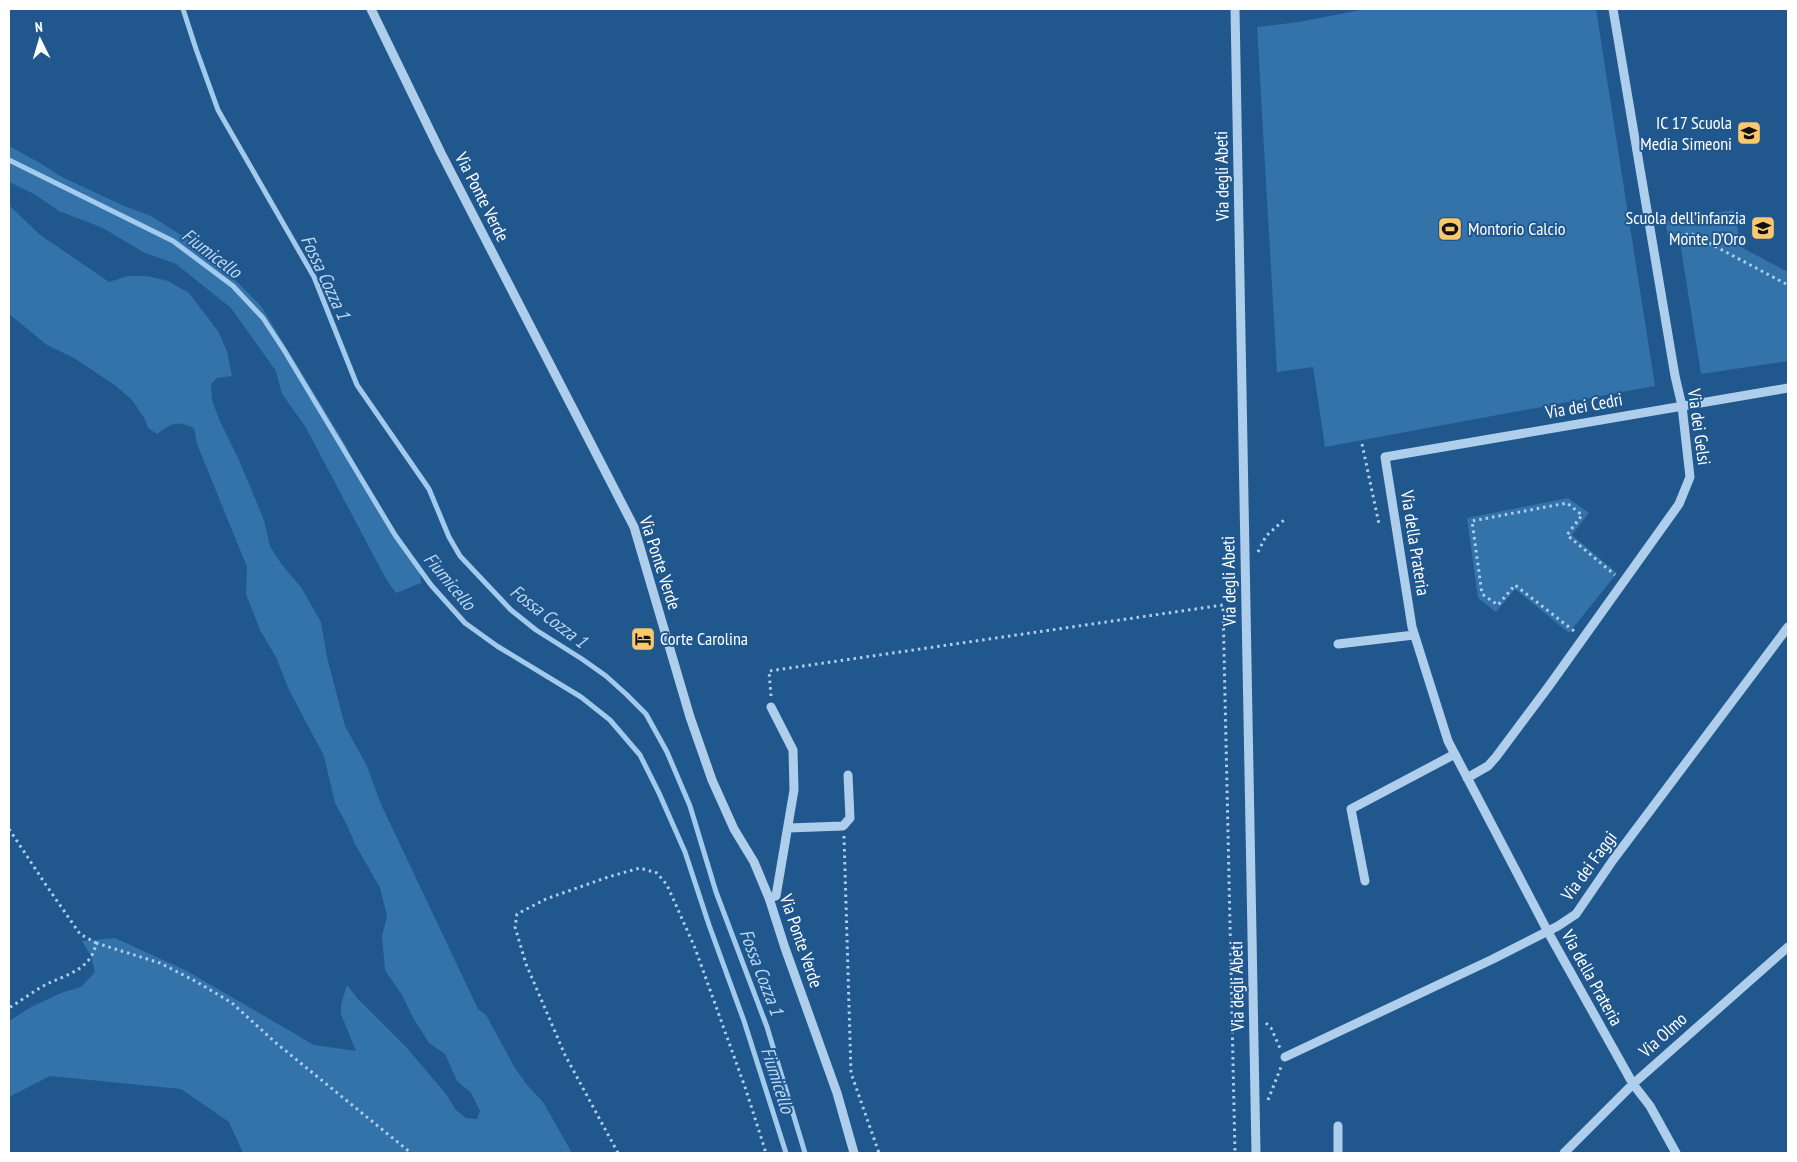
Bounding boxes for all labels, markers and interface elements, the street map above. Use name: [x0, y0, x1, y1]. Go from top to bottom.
north arrow: [15, 15, 65, 65]
text: N: [34, 18, 43, 36]
place label: IC 17 Scuola Media Simeoni: [1640, 111, 1732, 155]
school or university icon: IC 17 Scuola Media Simeoni: [1736, 120, 1762, 146]
street label: Via degli Abeti: [1209, 131, 1234, 222]
street label: Via Ponte Verde: [450, 147, 515, 245]
place label: Scuola dell’infanzia Monte D’Oro: [1625, 206, 1746, 250]
school or university icon: Scuola dell’infanzia Monte D’Oro: [1750, 215, 1776, 241]
sports icon: Montorio Calcio: [1437, 216, 1463, 242]
place label: Montorio Calcio: [1468, 217, 1566, 240]
water label: Fiumicello: [178, 223, 248, 284]
water label: Fossa Cozza 1: [296, 231, 356, 324]
street label: Via dei Gelsi: [1683, 386, 1716, 467]
street label: Via dei Cedri: [1543, 387, 1624, 424]
street label: Via della Prateria: [1396, 488, 1435, 597]
street label: Via Ponte Verde: [634, 512, 686, 613]
street label: Via degli Abeti: [1216, 536, 1241, 627]
water label: Fiumicello: [419, 547, 482, 616]
water label: Fossa Cozza 1: [506, 579, 593, 653]
hotel icon: Corte Carolina: [630, 626, 656, 652]
place label: Corte Carolina: [660, 627, 748, 650]
street label: Via dei Faggi: [1555, 826, 1622, 906]
street label: Via Ponte Verde: [774, 890, 828, 991]
water label: Fossa Cozza 1: [735, 925, 790, 1019]
street label: Via della Prateria: [1556, 925, 1628, 1030]
street label: Via degli Abeti: [1224, 941, 1249, 1032]
street label: Via Olmo: [1633, 1007, 1692, 1063]
water label: Fiumicello: [756, 1044, 800, 1118]

